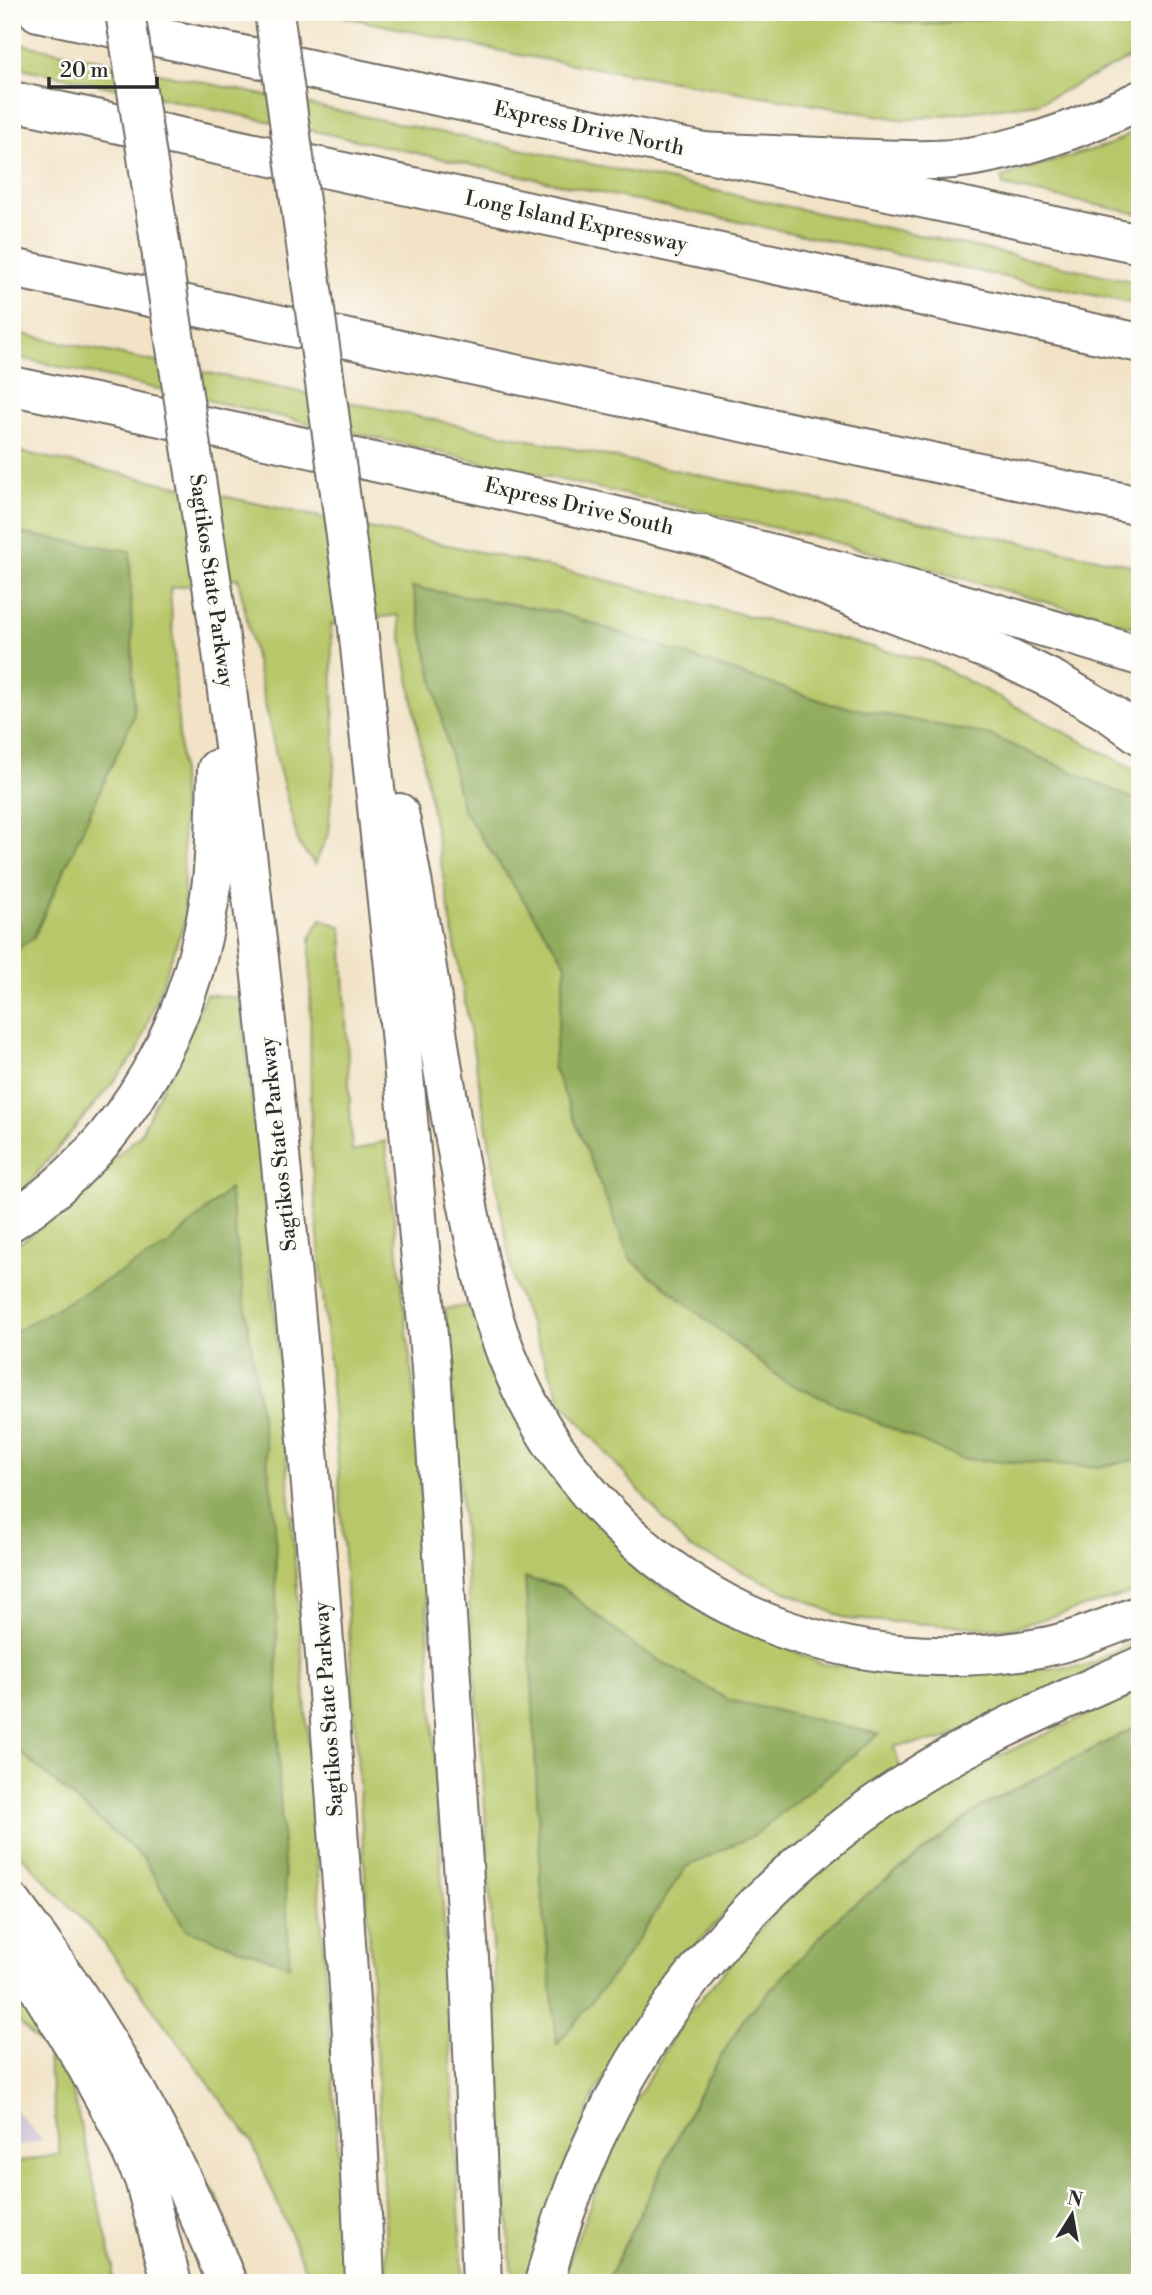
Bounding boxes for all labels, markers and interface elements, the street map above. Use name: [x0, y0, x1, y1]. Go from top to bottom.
scale bar: [49, 46, 158, 90]
text: 20 m: [60, 58, 109, 84]
street label: Express Drive North: [491, 96, 687, 162]
street label: Long Island Expressway: [462, 186, 691, 258]
street label: Sagtikos State Parkway: [183, 472, 239, 690]
street label: Express Drive South: [482, 473, 677, 542]
street label: Sagtikos State Parkway: [255, 1035, 303, 1253]
street label: Sagtikos State Parkway: [308, 1600, 349, 1817]
north arrow: [1036, 2180, 1106, 2250]
text: N: [1065, 2186, 1085, 2213]

